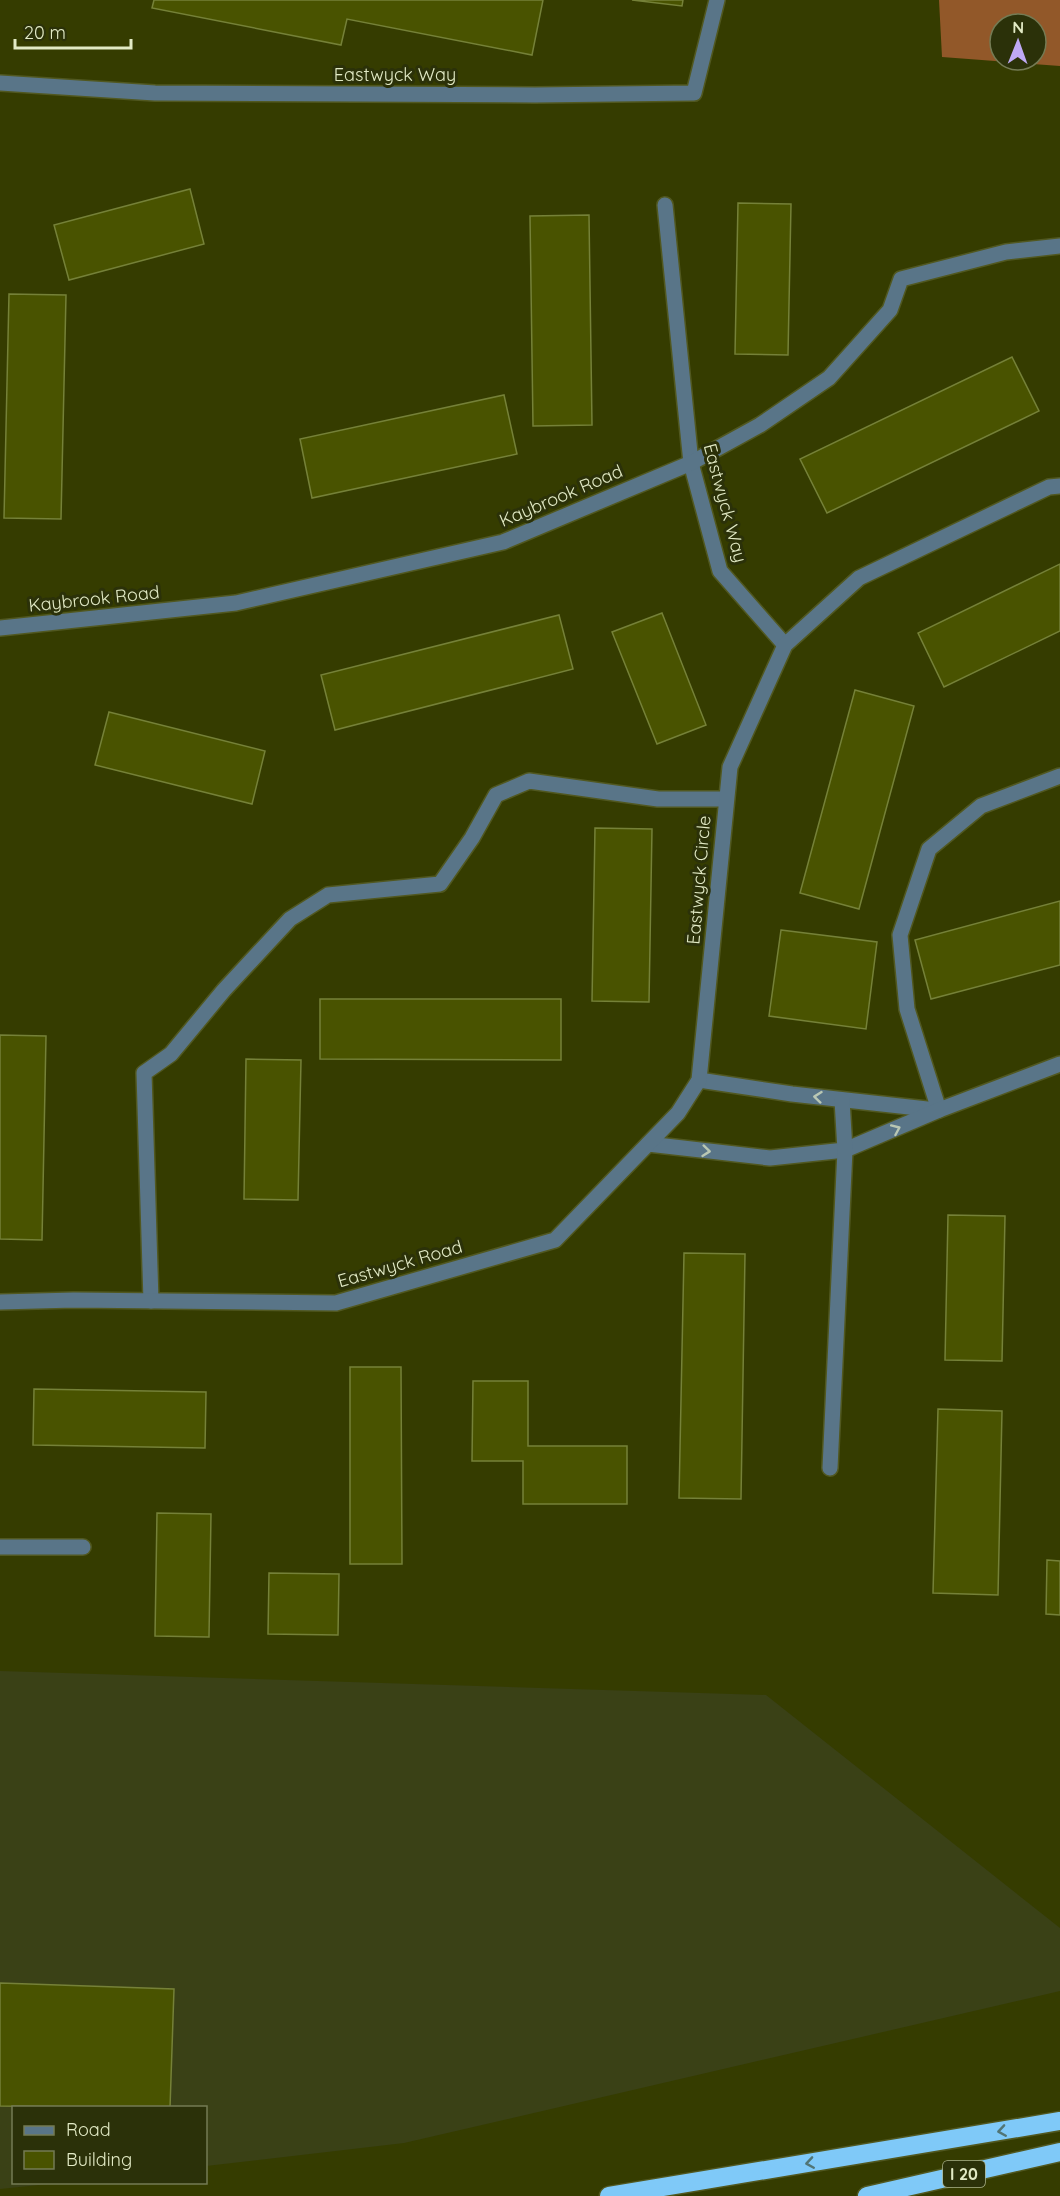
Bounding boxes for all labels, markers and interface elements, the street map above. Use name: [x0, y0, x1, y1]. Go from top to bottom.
scale bar: [15, 12, 130, 50]
north arrow: [988, 12, 1048, 72]
text: N: [1012, 17, 1024, 37]
text: 20 m: [24, 21, 66, 44]
street label: Eastwyck Way: [334, 63, 456, 86]
street label: Eastwyck Way: [699, 441, 752, 565]
street label: Kaybrook Road: [496, 459, 626, 532]
street label: Kaybrook Road: [27, 580, 161, 617]
street label: Eastwyck Circle: [681, 814, 716, 945]
one-way arrow: [814, 1091, 823, 1104]
one-way arrow: [889, 1125, 900, 1137]
one-way arrow: [701, 1144, 710, 1157]
street label: Eastwyck Road: [335, 1235, 465, 1292]
legend: [12, 2106, 207, 2184]
text: Road: [66, 2118, 111, 2141]
one-way arrow: [998, 2124, 1007, 2136]
text: Building: [66, 2148, 132, 2171]
one-way arrow: [805, 2156, 815, 2168]
road number: I 20: [943, 2161, 985, 2187]

